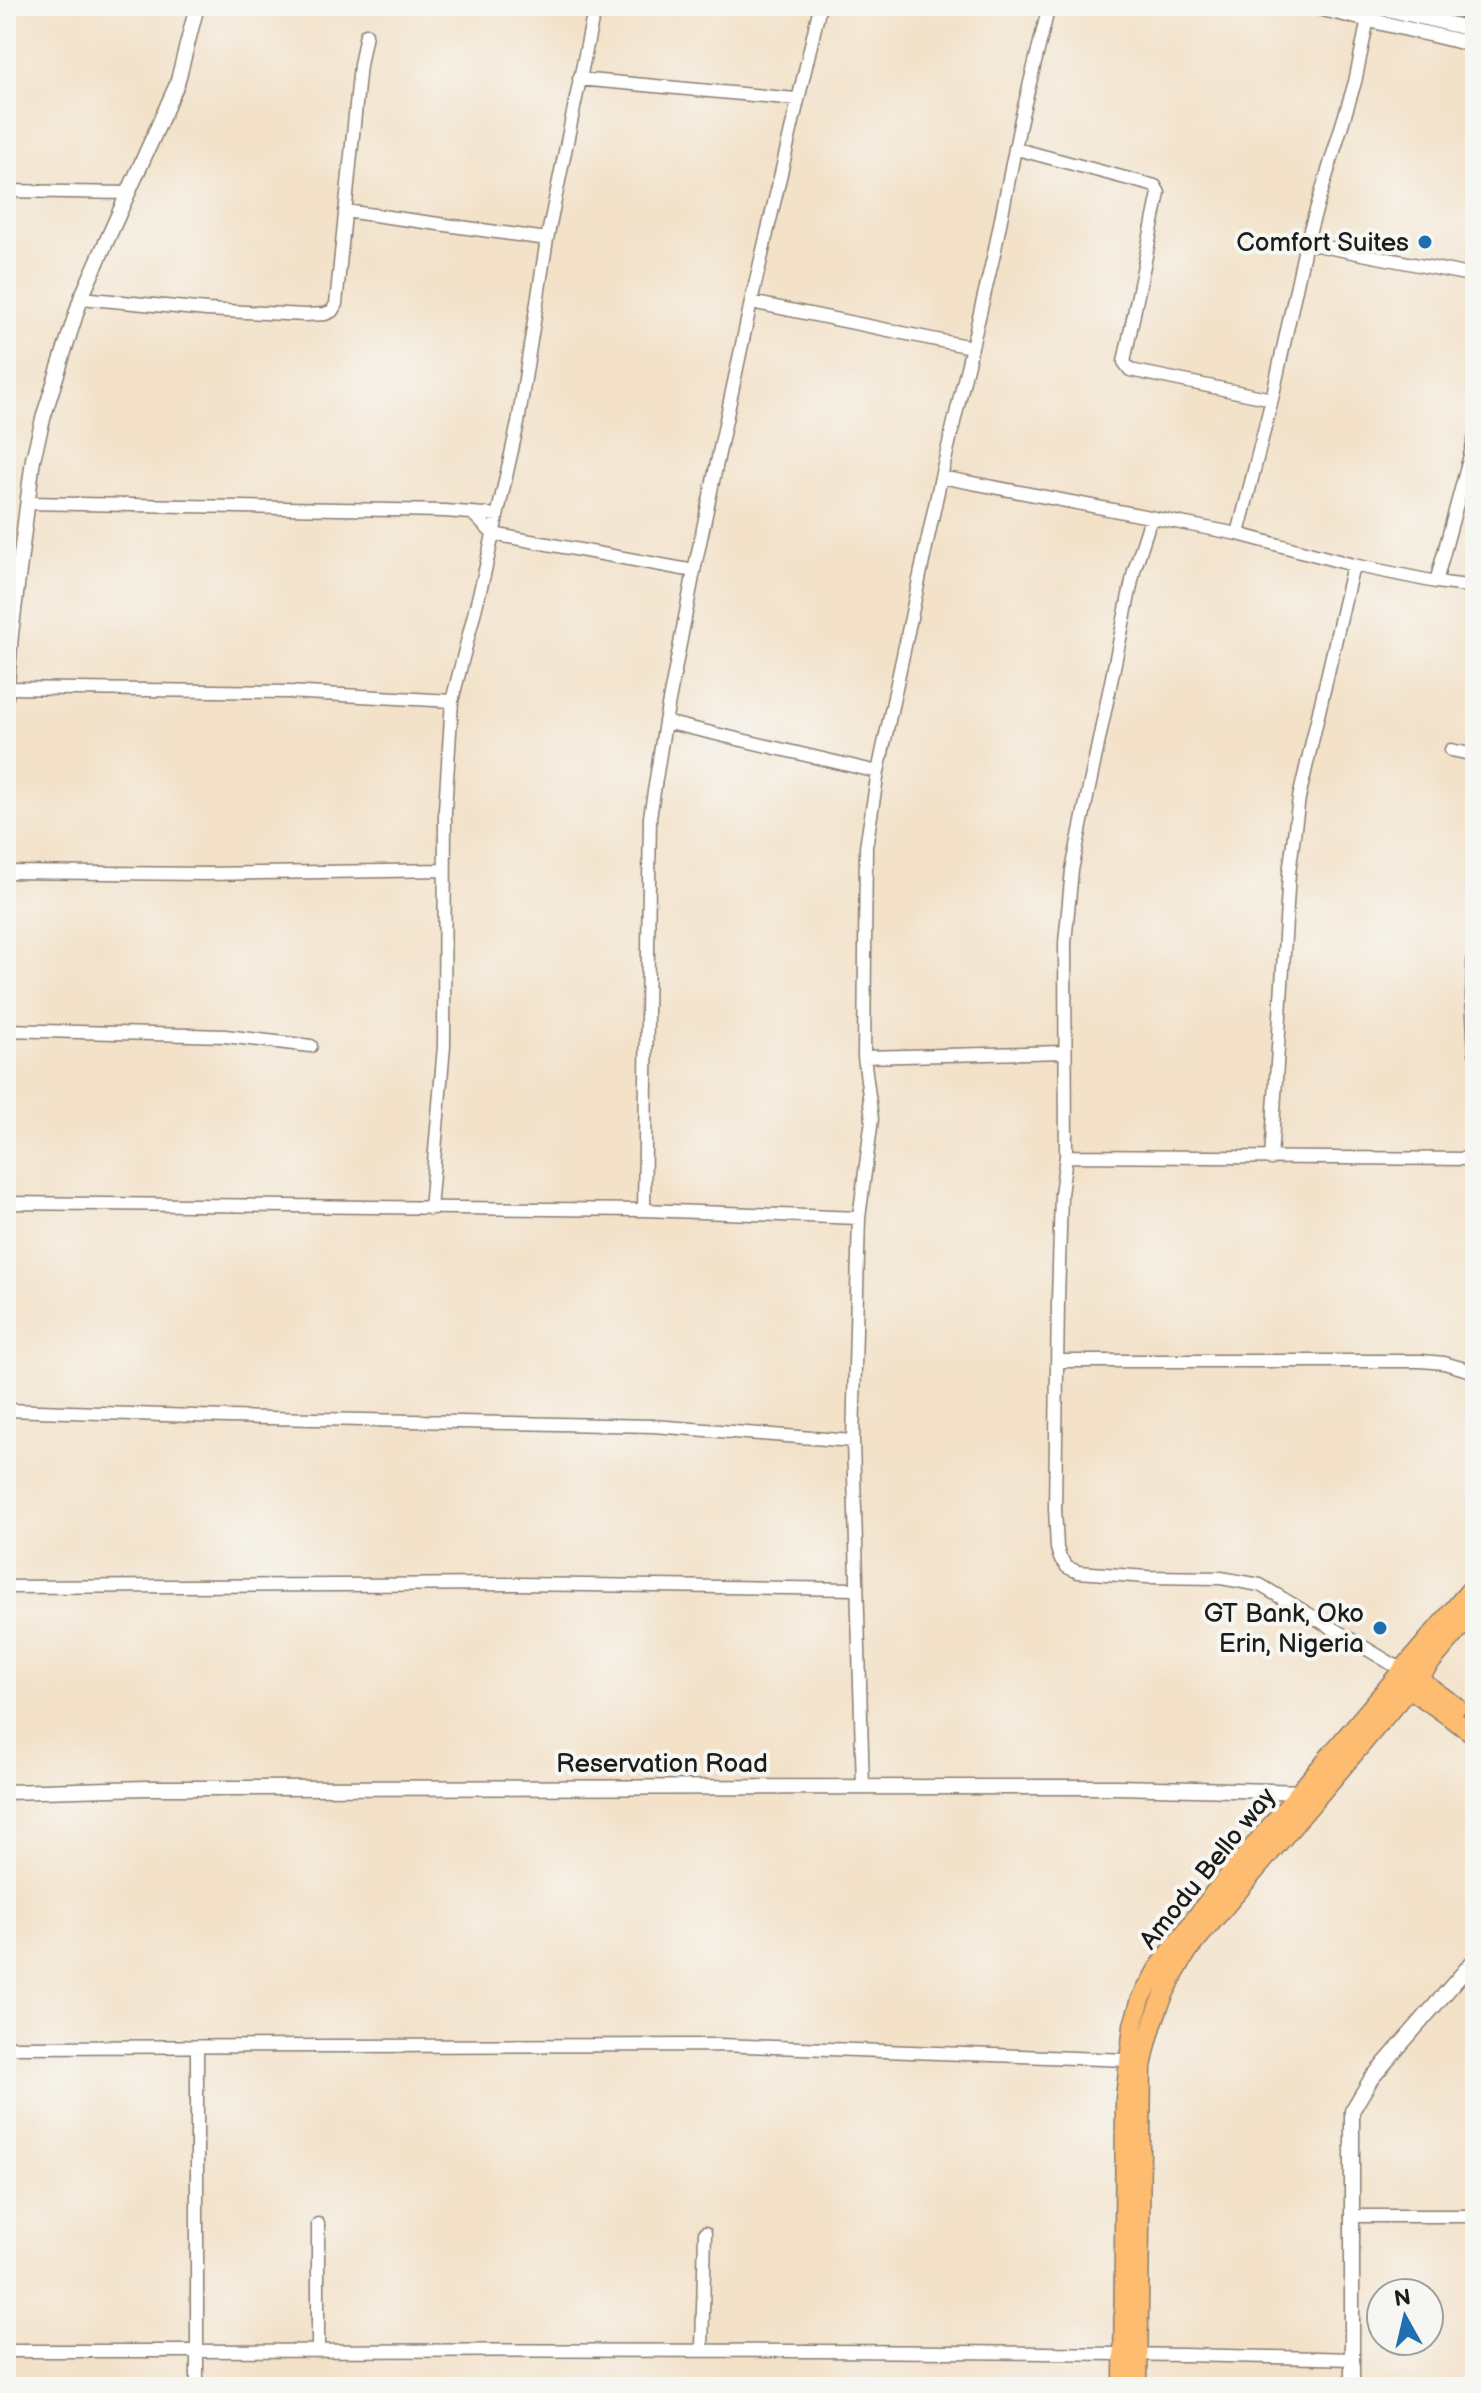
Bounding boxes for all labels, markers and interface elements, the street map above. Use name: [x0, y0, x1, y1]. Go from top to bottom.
place label: Comfort Suites: [1236, 228, 1409, 259]
marker: Comfort Suites: [1416, 233, 1434, 251]
place label: GT Bank, Oko Erin, Nigeria: [1204, 1599, 1364, 1660]
marker: GT Bank, Oko Erin, Nigeria: [1371, 1619, 1389, 1637]
street label: Reservation Road: [556, 1749, 768, 1780]
street label: Amodu Bello way: [1134, 1782, 1283, 1956]
north arrow: [1365, 2277, 1445, 2357]
text: N: [1392, 2284, 1412, 2313]

